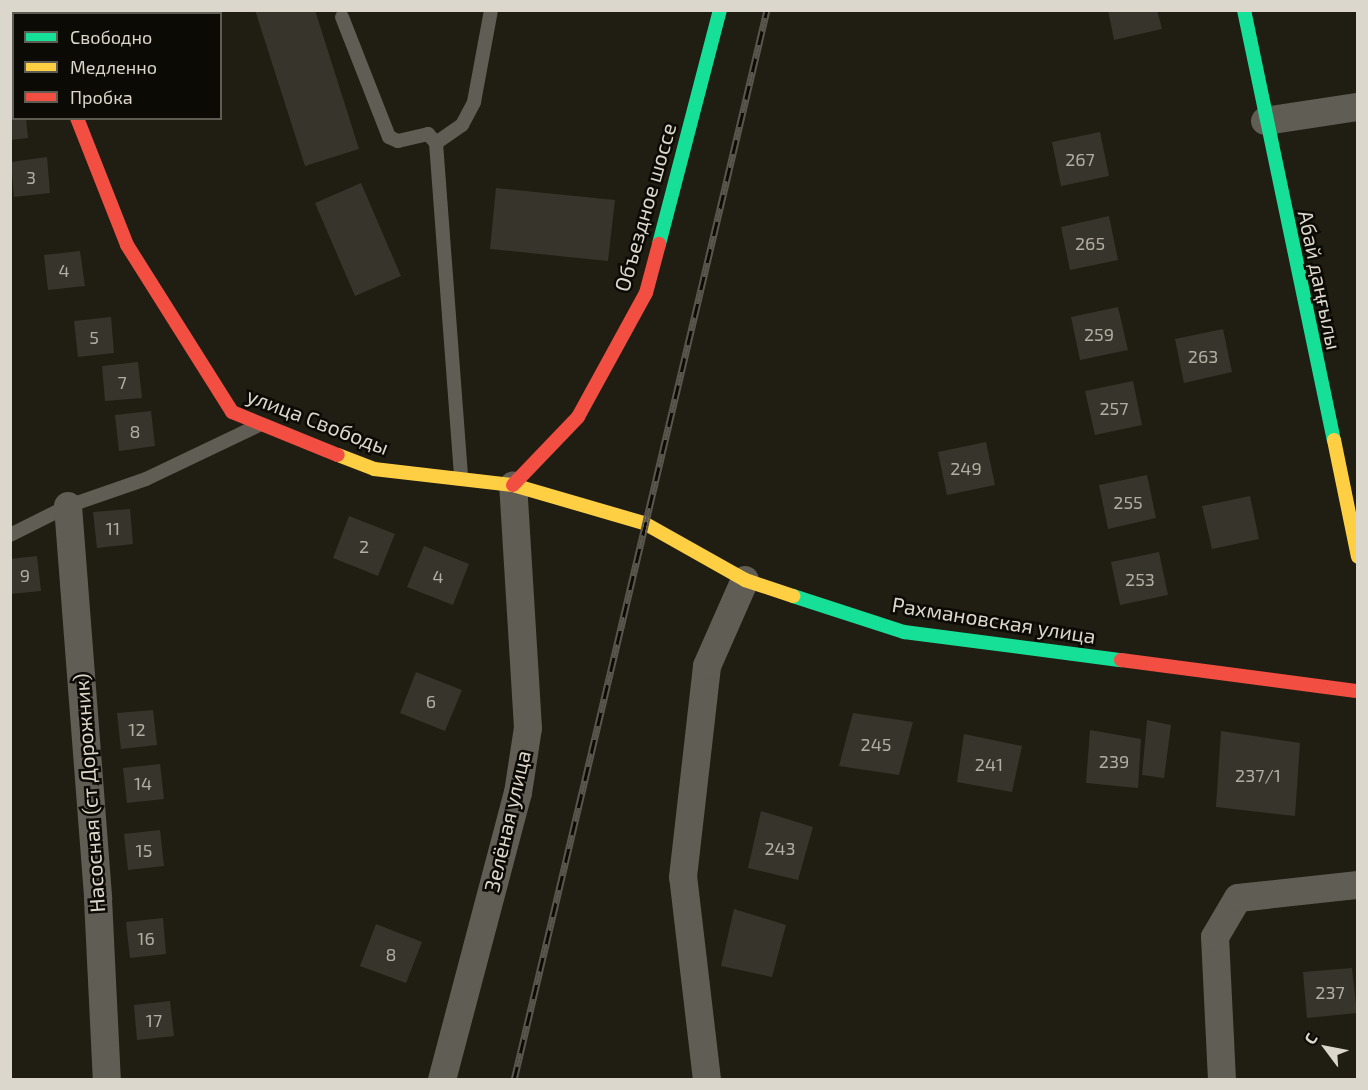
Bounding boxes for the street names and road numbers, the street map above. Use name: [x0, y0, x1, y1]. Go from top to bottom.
street label: Объездное шоссе: [609, 120, 681, 294]
street label: Абай даңғылы: [1293, 208, 1347, 352]
street label: улица Свободы: [243, 382, 393, 460]
street label: Рахмановская улица: [890, 591, 1098, 649]
street label: Насосная (ст Дорожник): [68, 673, 110, 913]
street label: Зелёная улица: [478, 748, 536, 894]

